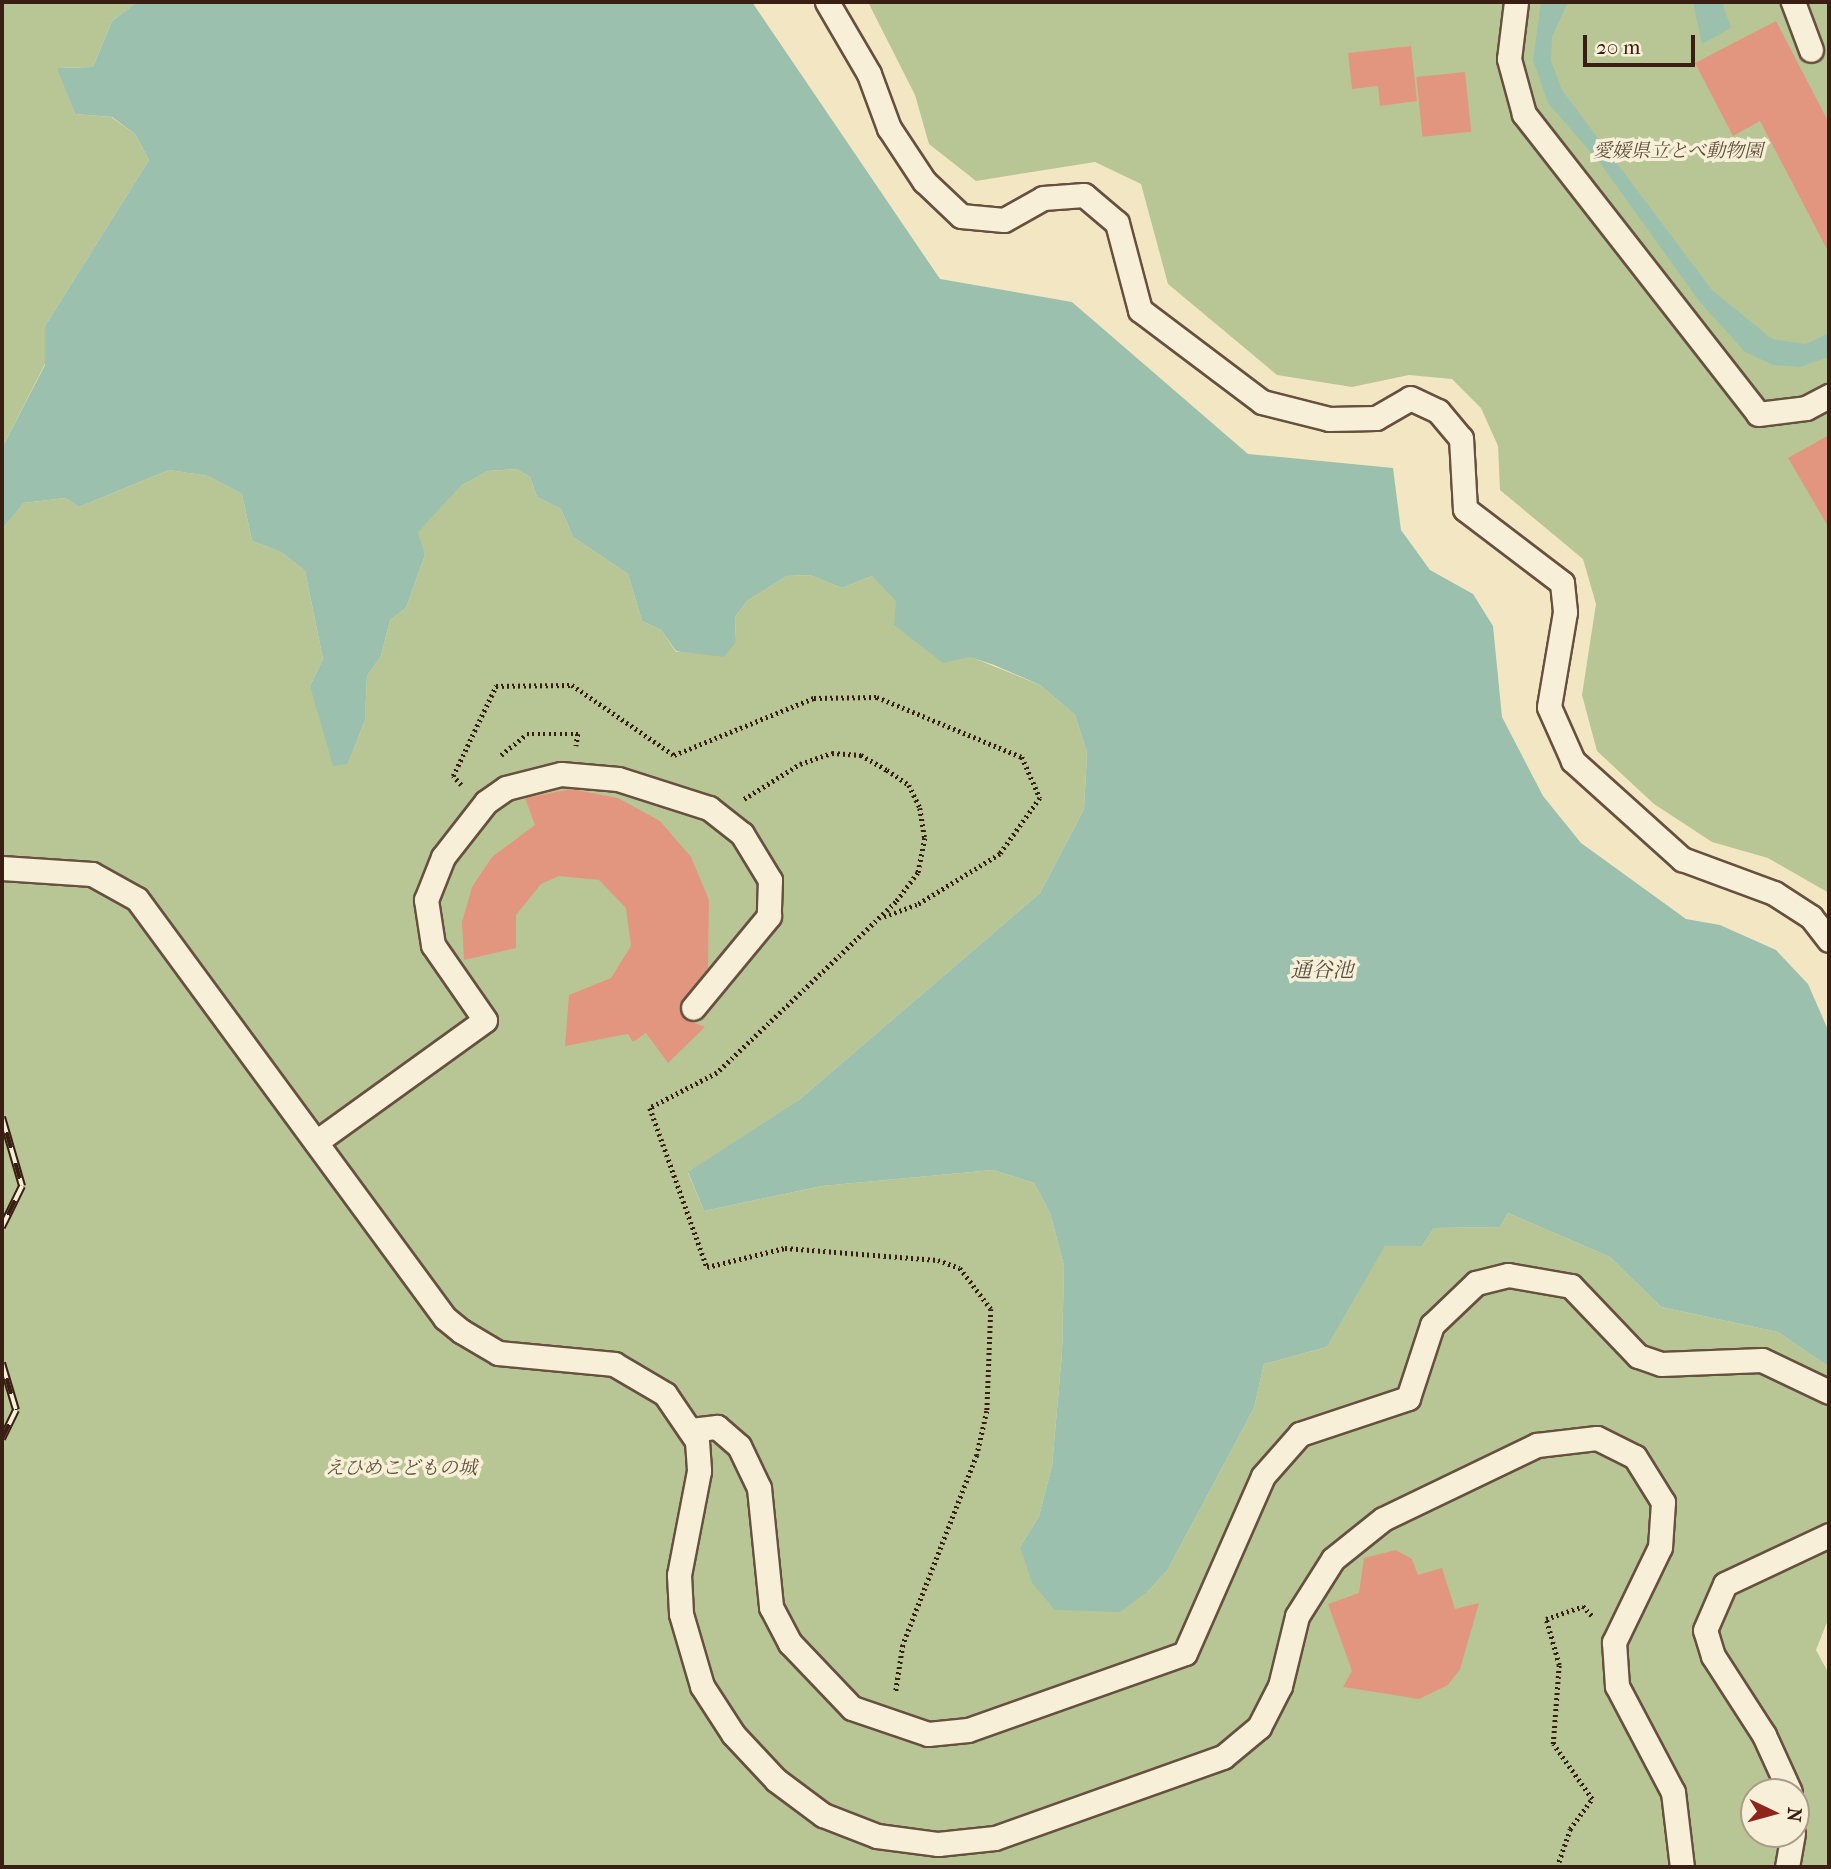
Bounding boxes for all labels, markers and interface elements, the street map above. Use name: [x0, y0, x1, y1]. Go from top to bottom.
scale bar: [1586, 21, 1698, 65]
text: 20 m: [1596, 35, 1640, 59]
park label: 愛媛県立とべ動物園: [1593, 141, 1763, 163]
water label: 通谷池: [1291, 957, 1353, 983]
park label: えひめこどもの城: [325, 1458, 477, 1480]
north arrow: [1740, 1778, 1810, 1848]
text: N: [1782, 1807, 1806, 1823]

